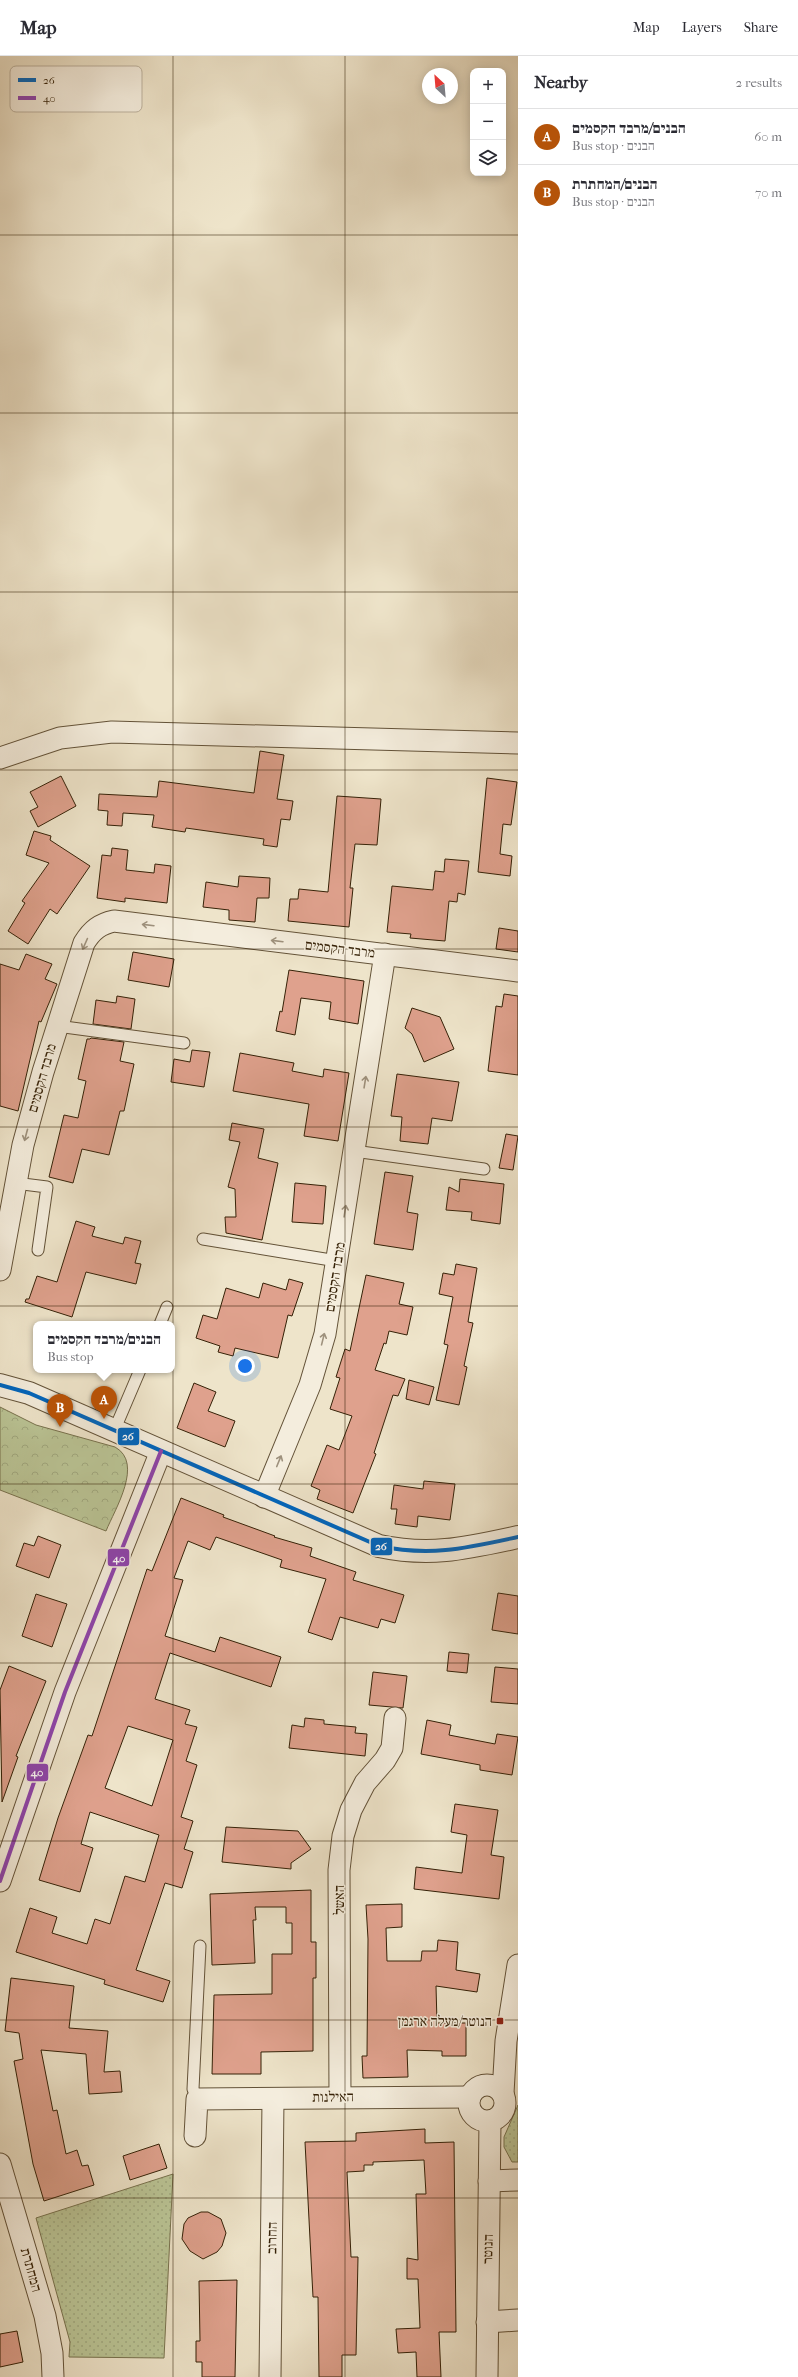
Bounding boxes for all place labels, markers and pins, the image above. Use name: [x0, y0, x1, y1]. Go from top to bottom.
pin: A: [91, 1386, 117, 1419]
pin: B: [47, 1394, 73, 1427]
place label: הנוטר/מעלה ארגמן: [398, 2013, 492, 2030]
marker: הנוטר/מעלה ארגמן: [495, 2016, 505, 2026]

